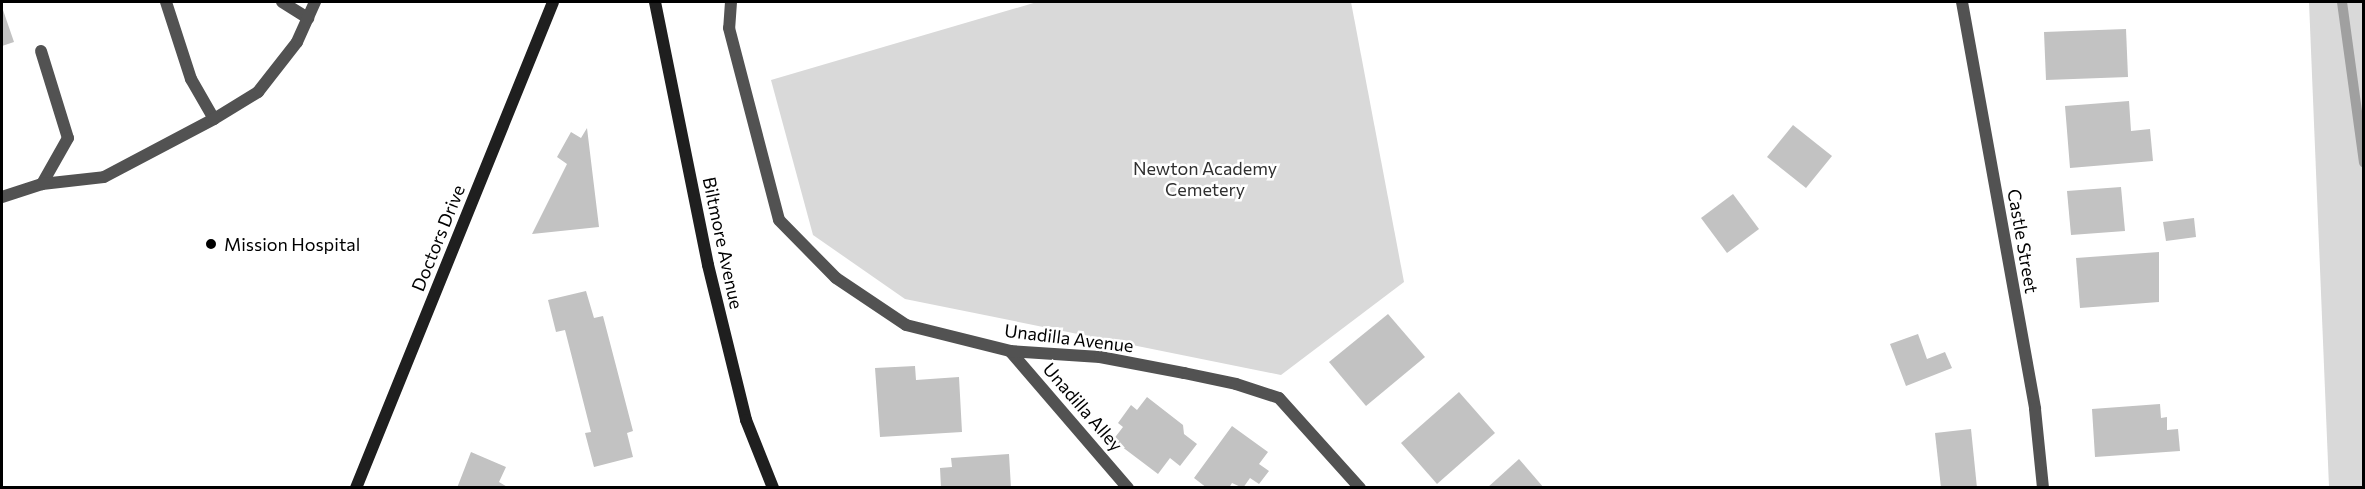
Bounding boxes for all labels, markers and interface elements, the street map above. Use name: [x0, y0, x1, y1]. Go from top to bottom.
park label: Newton Academy Cemetery: [1133, 158, 1277, 201]
street label: Biltmore Avenue: [698, 175, 748, 311]
street label: Doctors Drive: [407, 182, 469, 294]
street label: Castle Street: [2003, 187, 2043, 295]
place label: Mission Hospital: [224, 233, 360, 255]
marker: Mission Hospital: [202, 235, 220, 253]
street label: Unadilla Avenue: [1003, 319, 1135, 357]
street label: Unadilla Alley: [1039, 358, 1127, 456]

